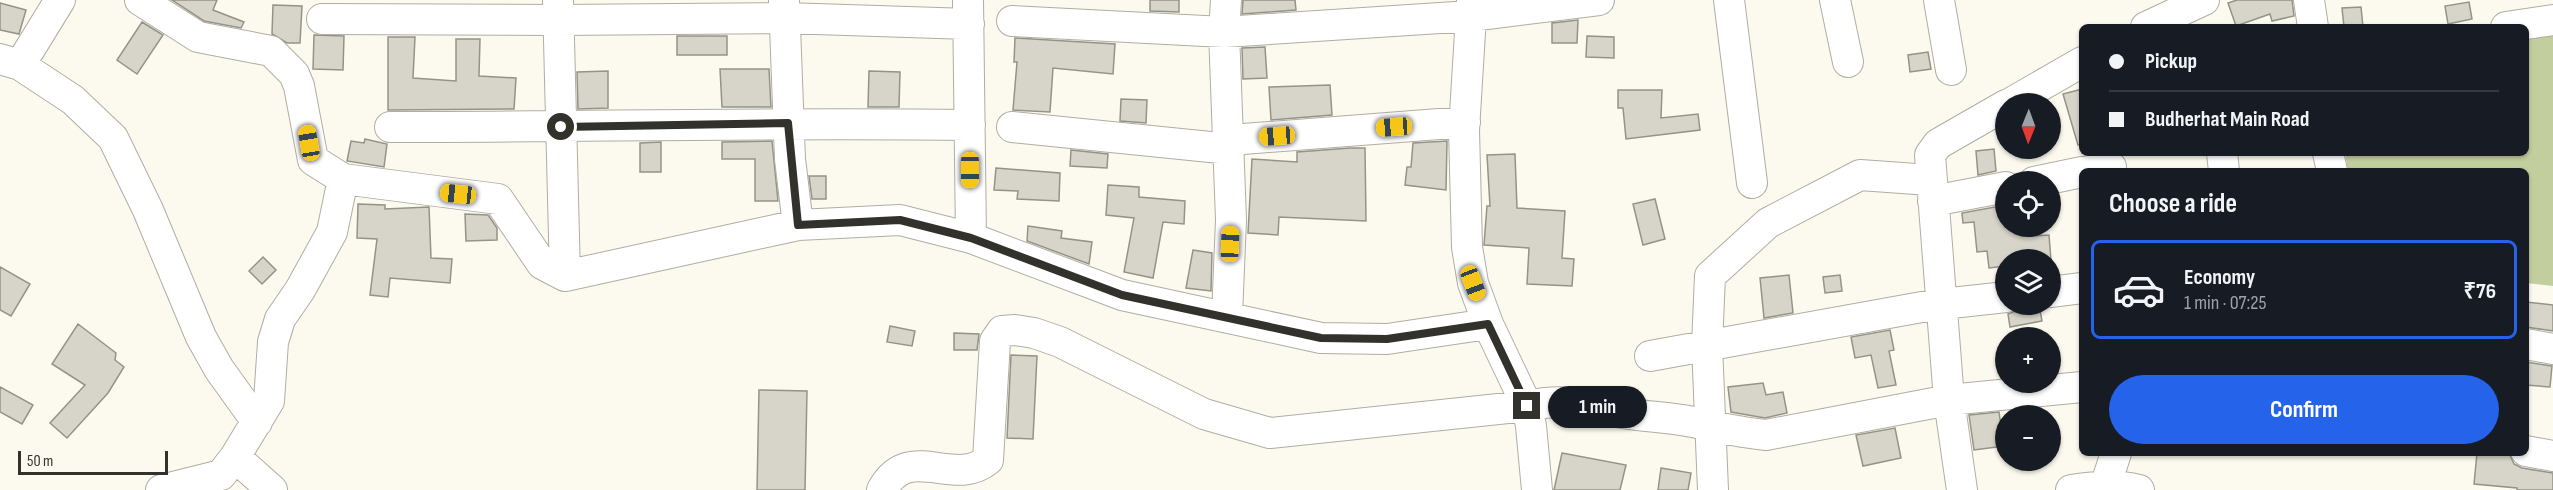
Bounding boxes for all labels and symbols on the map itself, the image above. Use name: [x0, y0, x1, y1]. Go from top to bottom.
north arrow: [1995, 93, 2061, 159]
route start: [547, 113, 574, 140]
car: [1375, 117, 1413, 137]
car: [297, 124, 321, 162]
car: [1258, 126, 1296, 146]
car: [961, 152, 979, 188]
car: [439, 183, 477, 205]
car: [1220, 226, 1240, 262]
car: [1458, 263, 1488, 303]
callout: 1 min: [1548, 385, 1647, 427]
route end: [1513, 392, 1540, 419]
scale bar: [18, 448, 168, 476]

